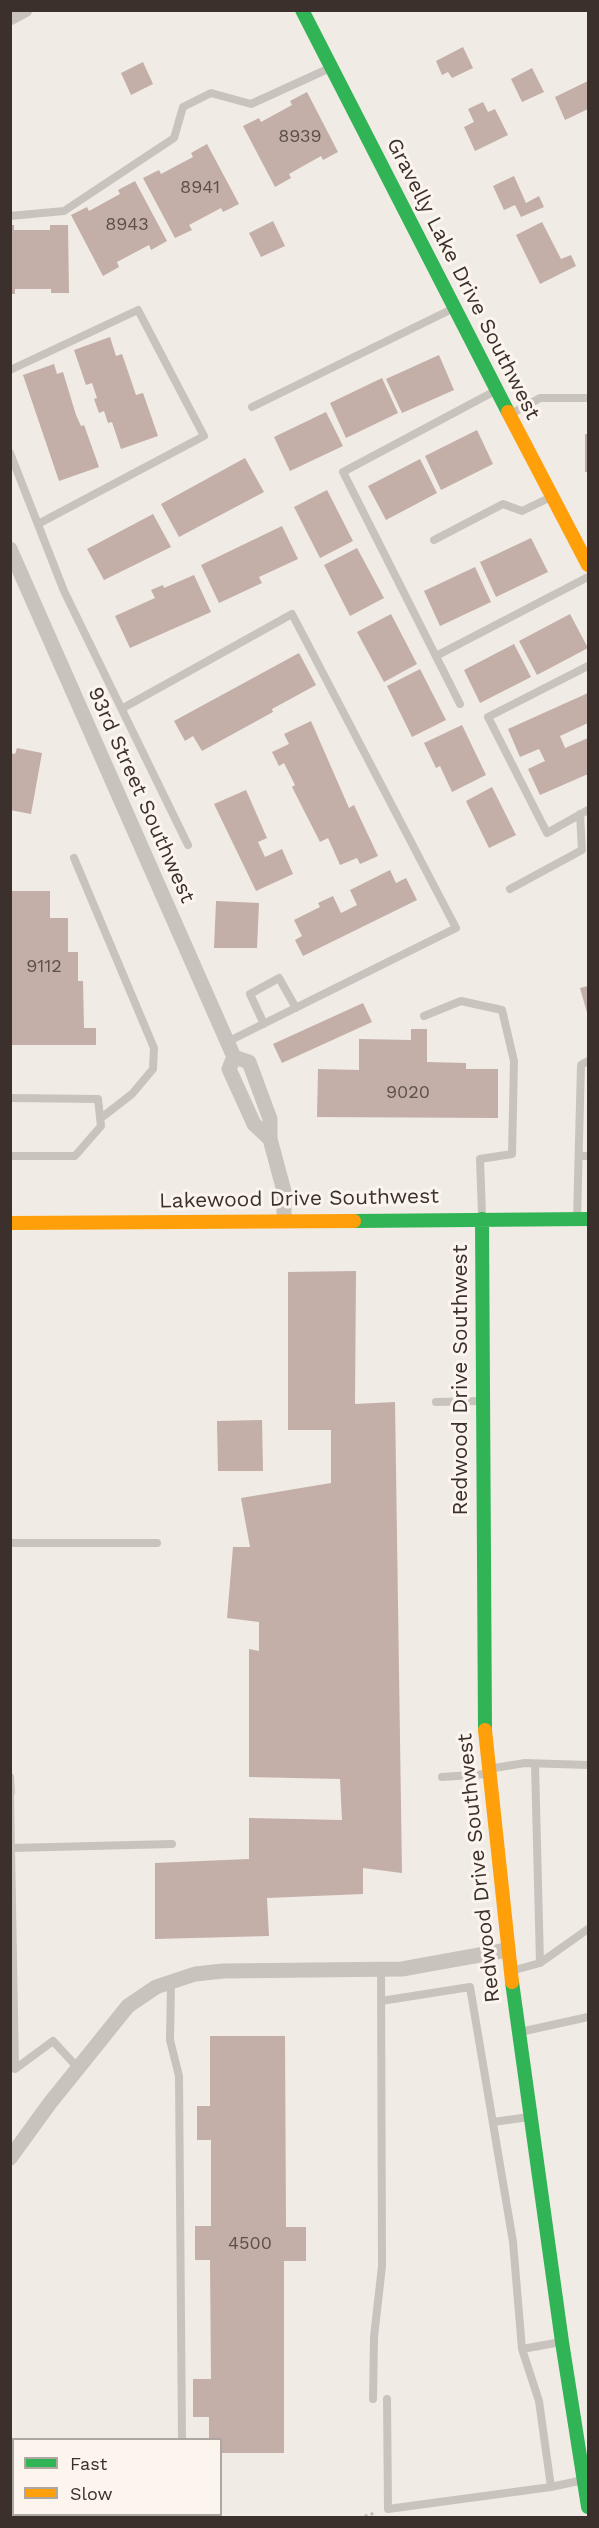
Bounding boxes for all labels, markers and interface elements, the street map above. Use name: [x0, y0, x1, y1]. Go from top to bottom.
house number: 8939: [278, 126, 322, 148]
street label: Gravelly Lake Drive Southwest: [381, 134, 545, 424]
house number: 8941: [180, 177, 220, 199]
house number: 8943: [105, 214, 149, 236]
street label: 93rd Street Southwest: [82, 683, 200, 907]
house number: 9112: [26, 956, 62, 978]
house number: 9020: [386, 1082, 430, 1104]
street label: Lakewood Drive Southwest: [159, 1184, 439, 1214]
street label: Redwood Drive Southwest: [448, 1245, 474, 1515]
street label: Redwood Drive Southwest: [452, 1732, 506, 2004]
house number: 4500: [228, 2233, 272, 2255]
legend: [12, 2438, 222, 2516]
text: Fast: [70, 2453, 107, 2474]
text: Slow: [70, 2483, 113, 2504]

